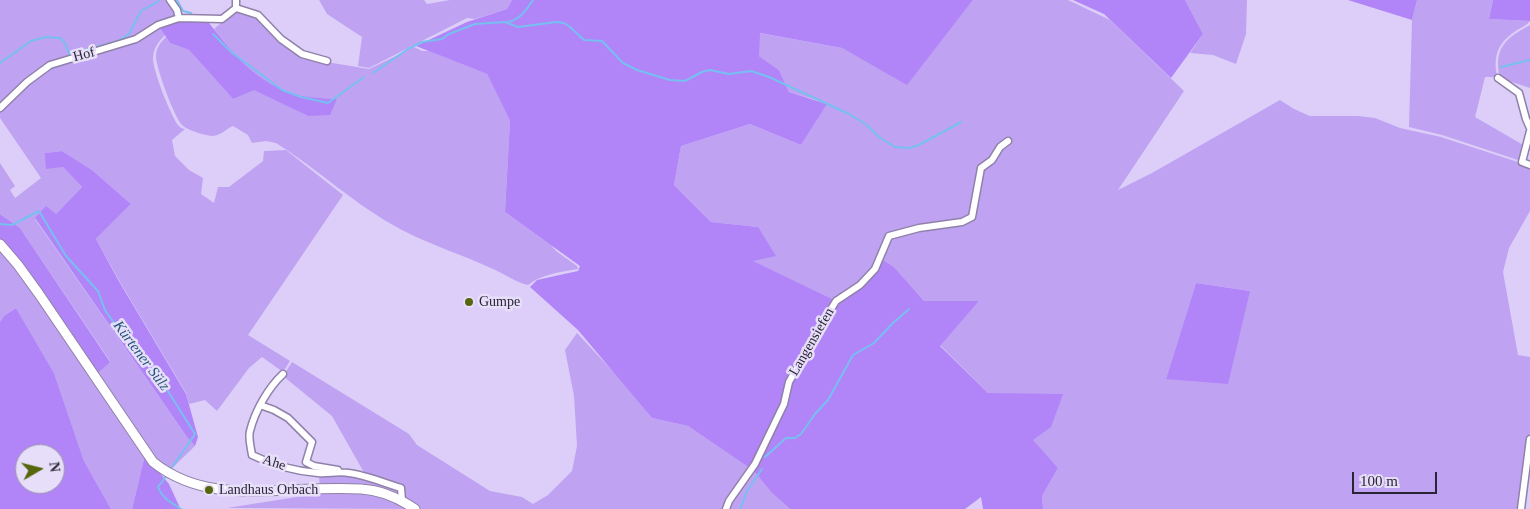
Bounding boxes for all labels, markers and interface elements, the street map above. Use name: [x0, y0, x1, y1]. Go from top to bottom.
street label: Hof: [71, 44, 97, 66]
place label: Gumpe: [479, 294, 520, 310]
marker: Gumpe: [463, 296, 475, 308]
street label: Langensiefen: [786, 305, 838, 379]
water label: Kürtener Sülz: [109, 317, 173, 395]
north arrow: [15, 444, 65, 494]
street label: Ahe: [260, 451, 288, 475]
text: N: [46, 461, 62, 473]
scale bar: [1355, 462, 1440, 494]
text: 100 m: [1360, 473, 1398, 489]
place label: Landhaus Orbach: [219, 482, 318, 498]
marker: Landhaus Orbach: [203, 484, 215, 496]

